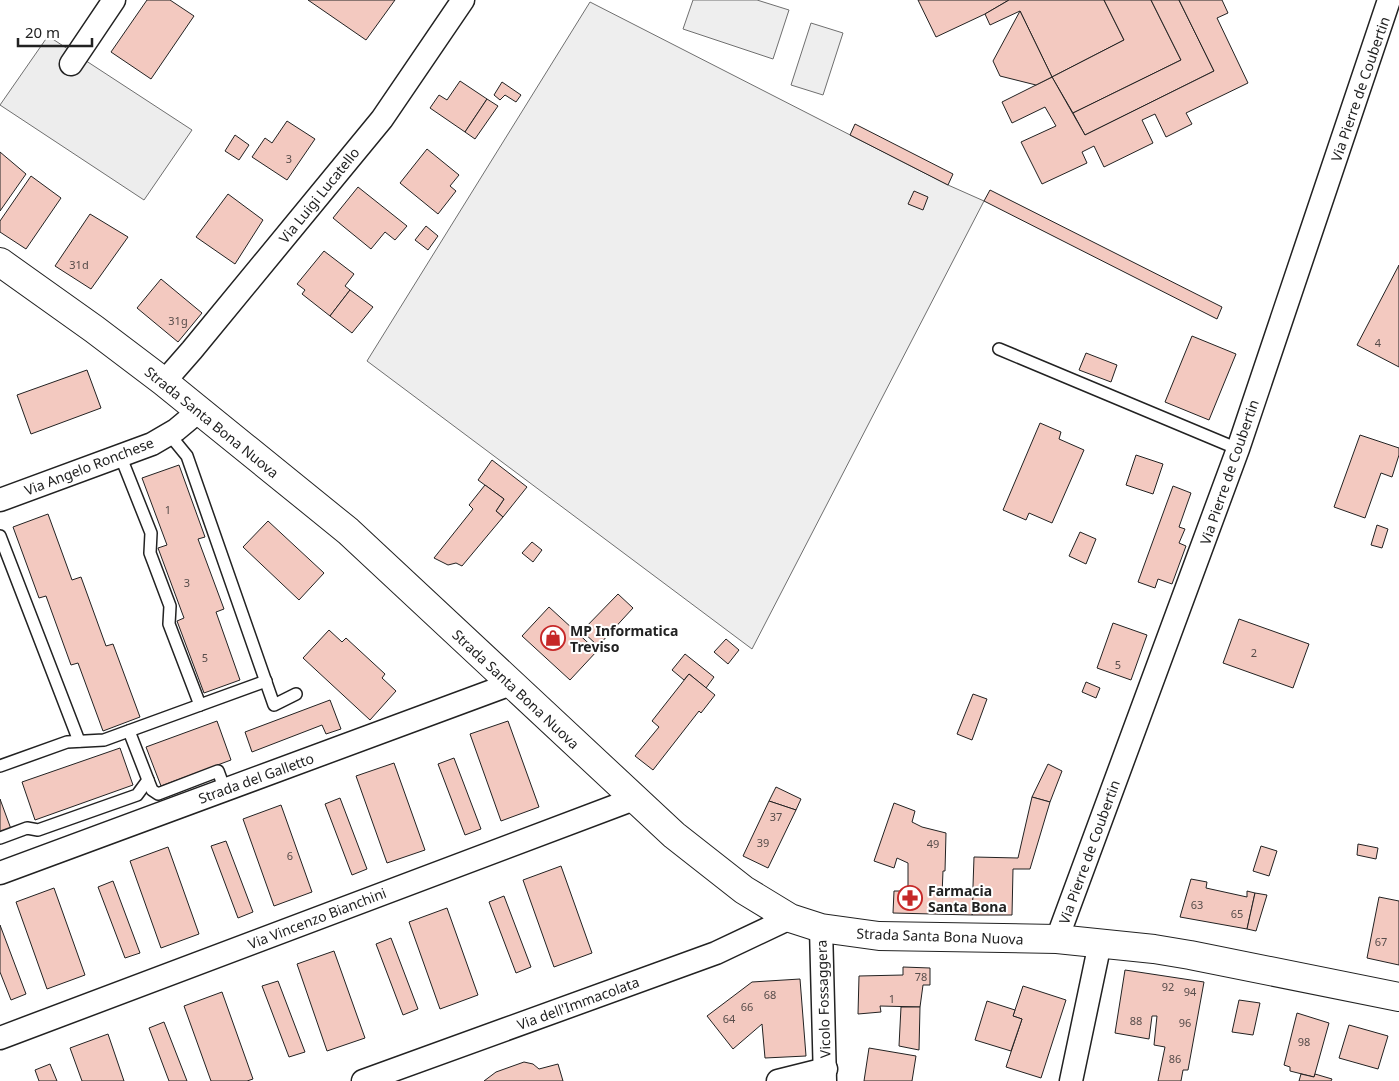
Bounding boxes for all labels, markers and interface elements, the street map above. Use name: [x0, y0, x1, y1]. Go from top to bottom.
street label: Via Pierre de Coubertin: [1326, 14, 1394, 164]
scale bar: [18, 15, 91, 47]
text: 20 m: [25, 22, 60, 42]
street label: Via Luigi Lucatello: [274, 143, 364, 247]
house number: 3: [286, 151, 292, 166]
house number: 31d: [69, 257, 89, 272]
house number: 31g: [168, 313, 188, 328]
house number: 4: [1375, 335, 1382, 350]
street label: Strada Santa Bona Nuova: [141, 362, 283, 482]
street label: Via Pierre de Coubertin: [1195, 397, 1263, 547]
street label: Via Angelo Ronchese: [22, 433, 156, 499]
house number: 1: [165, 502, 171, 517]
house number: 3: [184, 575, 190, 590]
place label: MP Informatica Treviso: [570, 621, 678, 656]
street label: Strada Santa Bona Nuova: [448, 625, 584, 753]
shop icon: MP Informatica Treviso: [540, 625, 566, 651]
house number: 2: [1251, 645, 1257, 660]
house number: 5: [202, 650, 208, 665]
house number: 5: [1115, 657, 1121, 672]
street label: Strada del Galletto: [196, 748, 316, 808]
street label: Via Pierre de Coubertin: [1054, 777, 1124, 927]
house number: 37: [770, 809, 782, 824]
house number: 39: [757, 835, 769, 850]
house number: 49: [927, 836, 939, 851]
house number: 6: [287, 848, 293, 863]
place label: Farmacia Santa Bona: [928, 881, 1007, 916]
street label: Via Vincenzo Bianchini: [245, 883, 389, 953]
pharmacy icon: Farmacia Santa Bona: [897, 885, 923, 911]
house number: 63: [1191, 897, 1203, 912]
house number: 65: [1231, 906, 1243, 921]
street label: Strada Santa Bona Nuova: [856, 924, 1024, 948]
house number: 67: [1375, 934, 1387, 949]
street label: Vicolo Fossaggera: [811, 940, 835, 1058]
house number: 78: [915, 969, 927, 984]
street label: Via dell'Immacolata: [514, 972, 642, 1034]
house number: 92: [1162, 979, 1174, 994]
house number: 94: [1184, 984, 1197, 999]
house number: 68: [764, 987, 776, 1002]
house number: 1: [889, 991, 895, 1006]
house number: 66: [741, 999, 753, 1014]
house number: 64: [723, 1011, 736, 1026]
house number: 88: [1130, 1013, 1142, 1028]
house number: 96: [1179, 1015, 1191, 1030]
house number: 98: [1298, 1034, 1310, 1049]
house number: 86: [1169, 1051, 1181, 1066]

